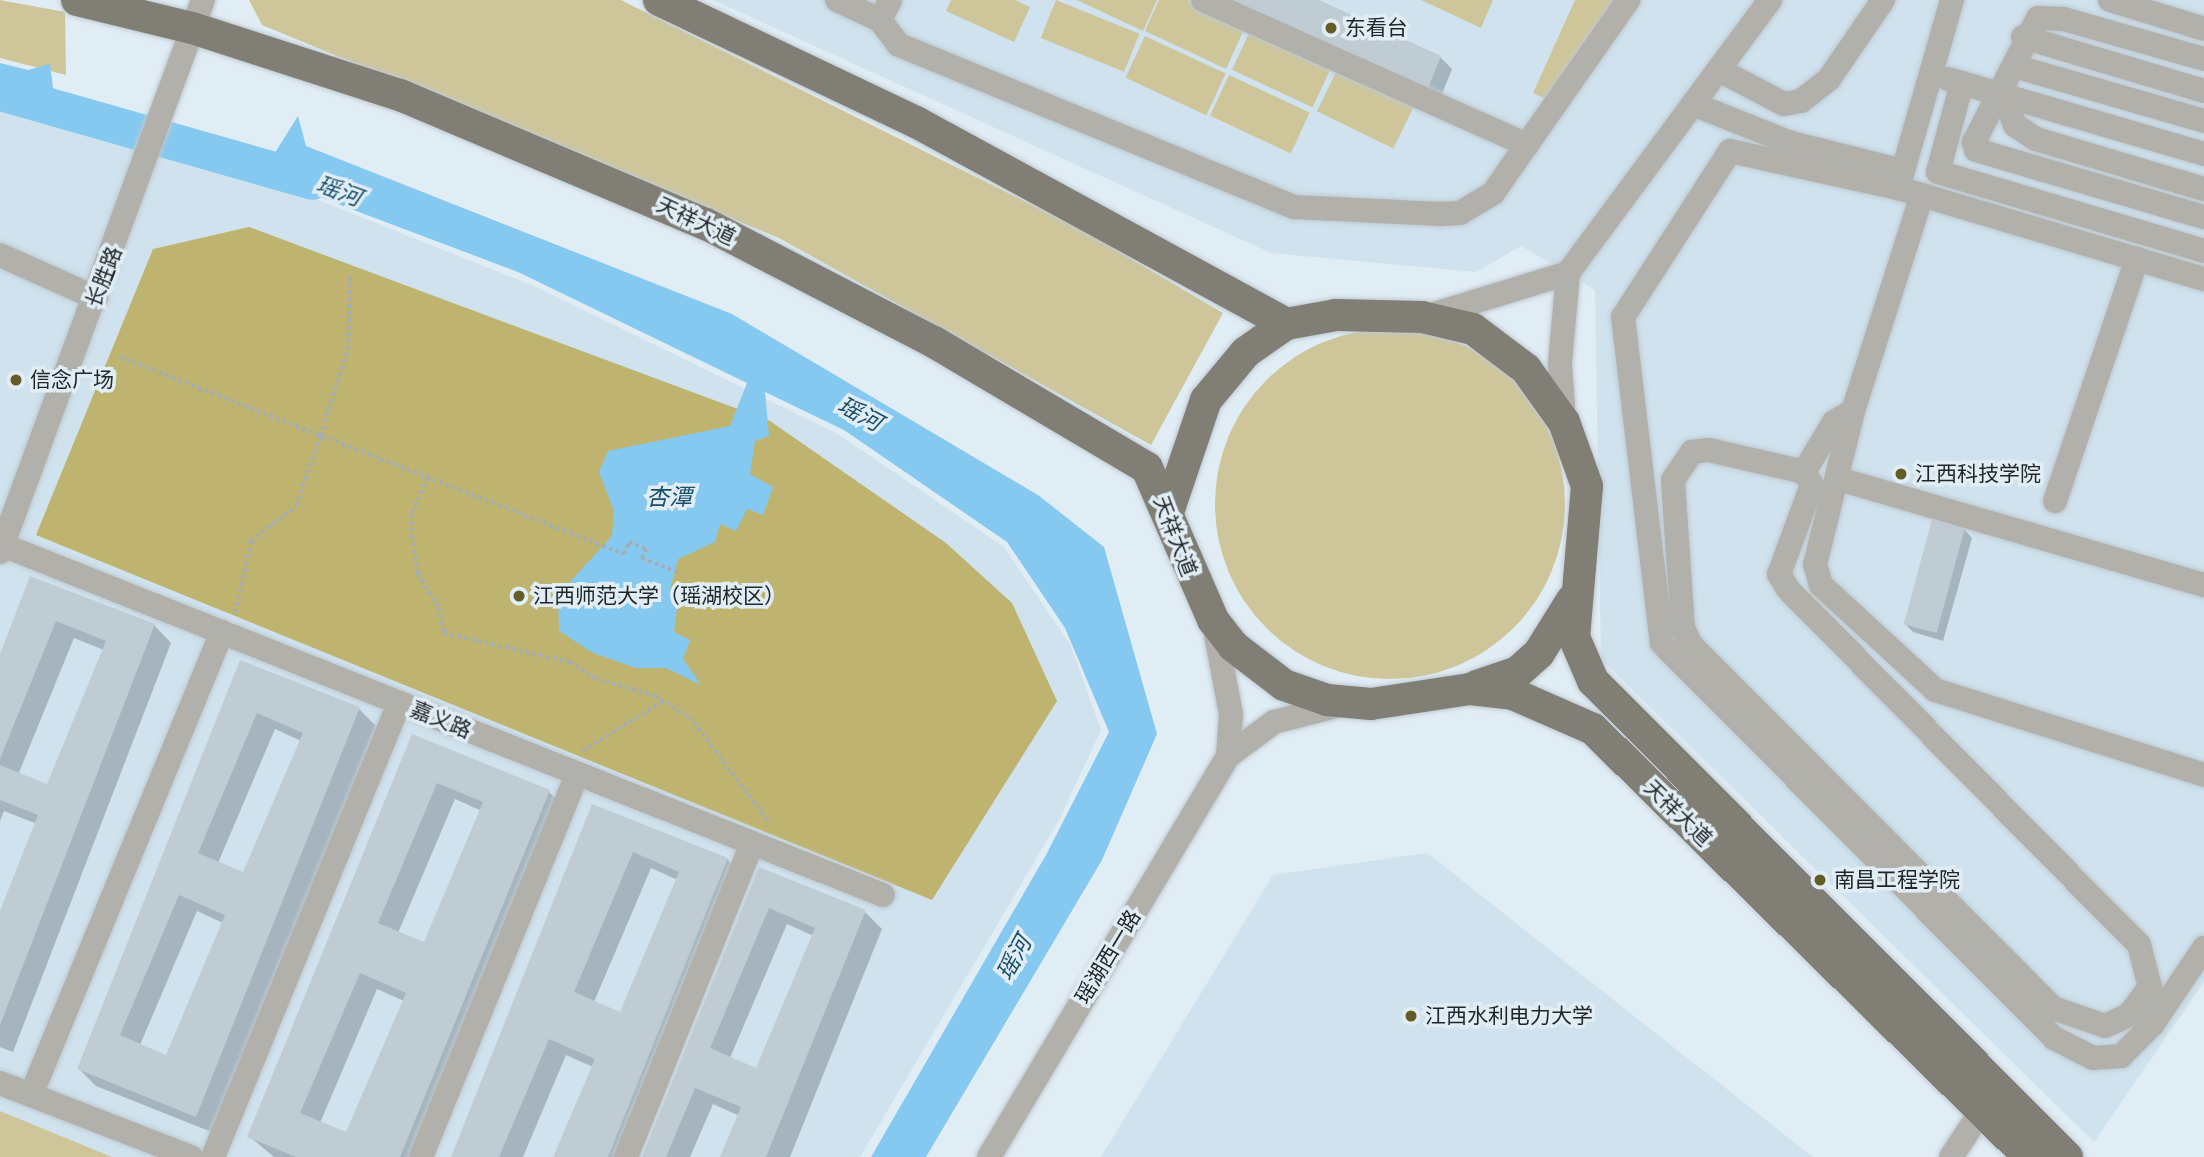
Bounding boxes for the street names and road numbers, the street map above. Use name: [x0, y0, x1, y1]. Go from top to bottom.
street label: 天祥大道: [653, 192, 739, 250]
street label: 长胜路: [81, 243, 127, 311]
street label: 天祥大道: [1148, 492, 1202, 580]
street label: 嘉义路: [407, 697, 475, 743]
street label: 天祥大道: [1639, 775, 1717, 851]
street label: 瑶湖西一路: [1070, 906, 1146, 1008]

